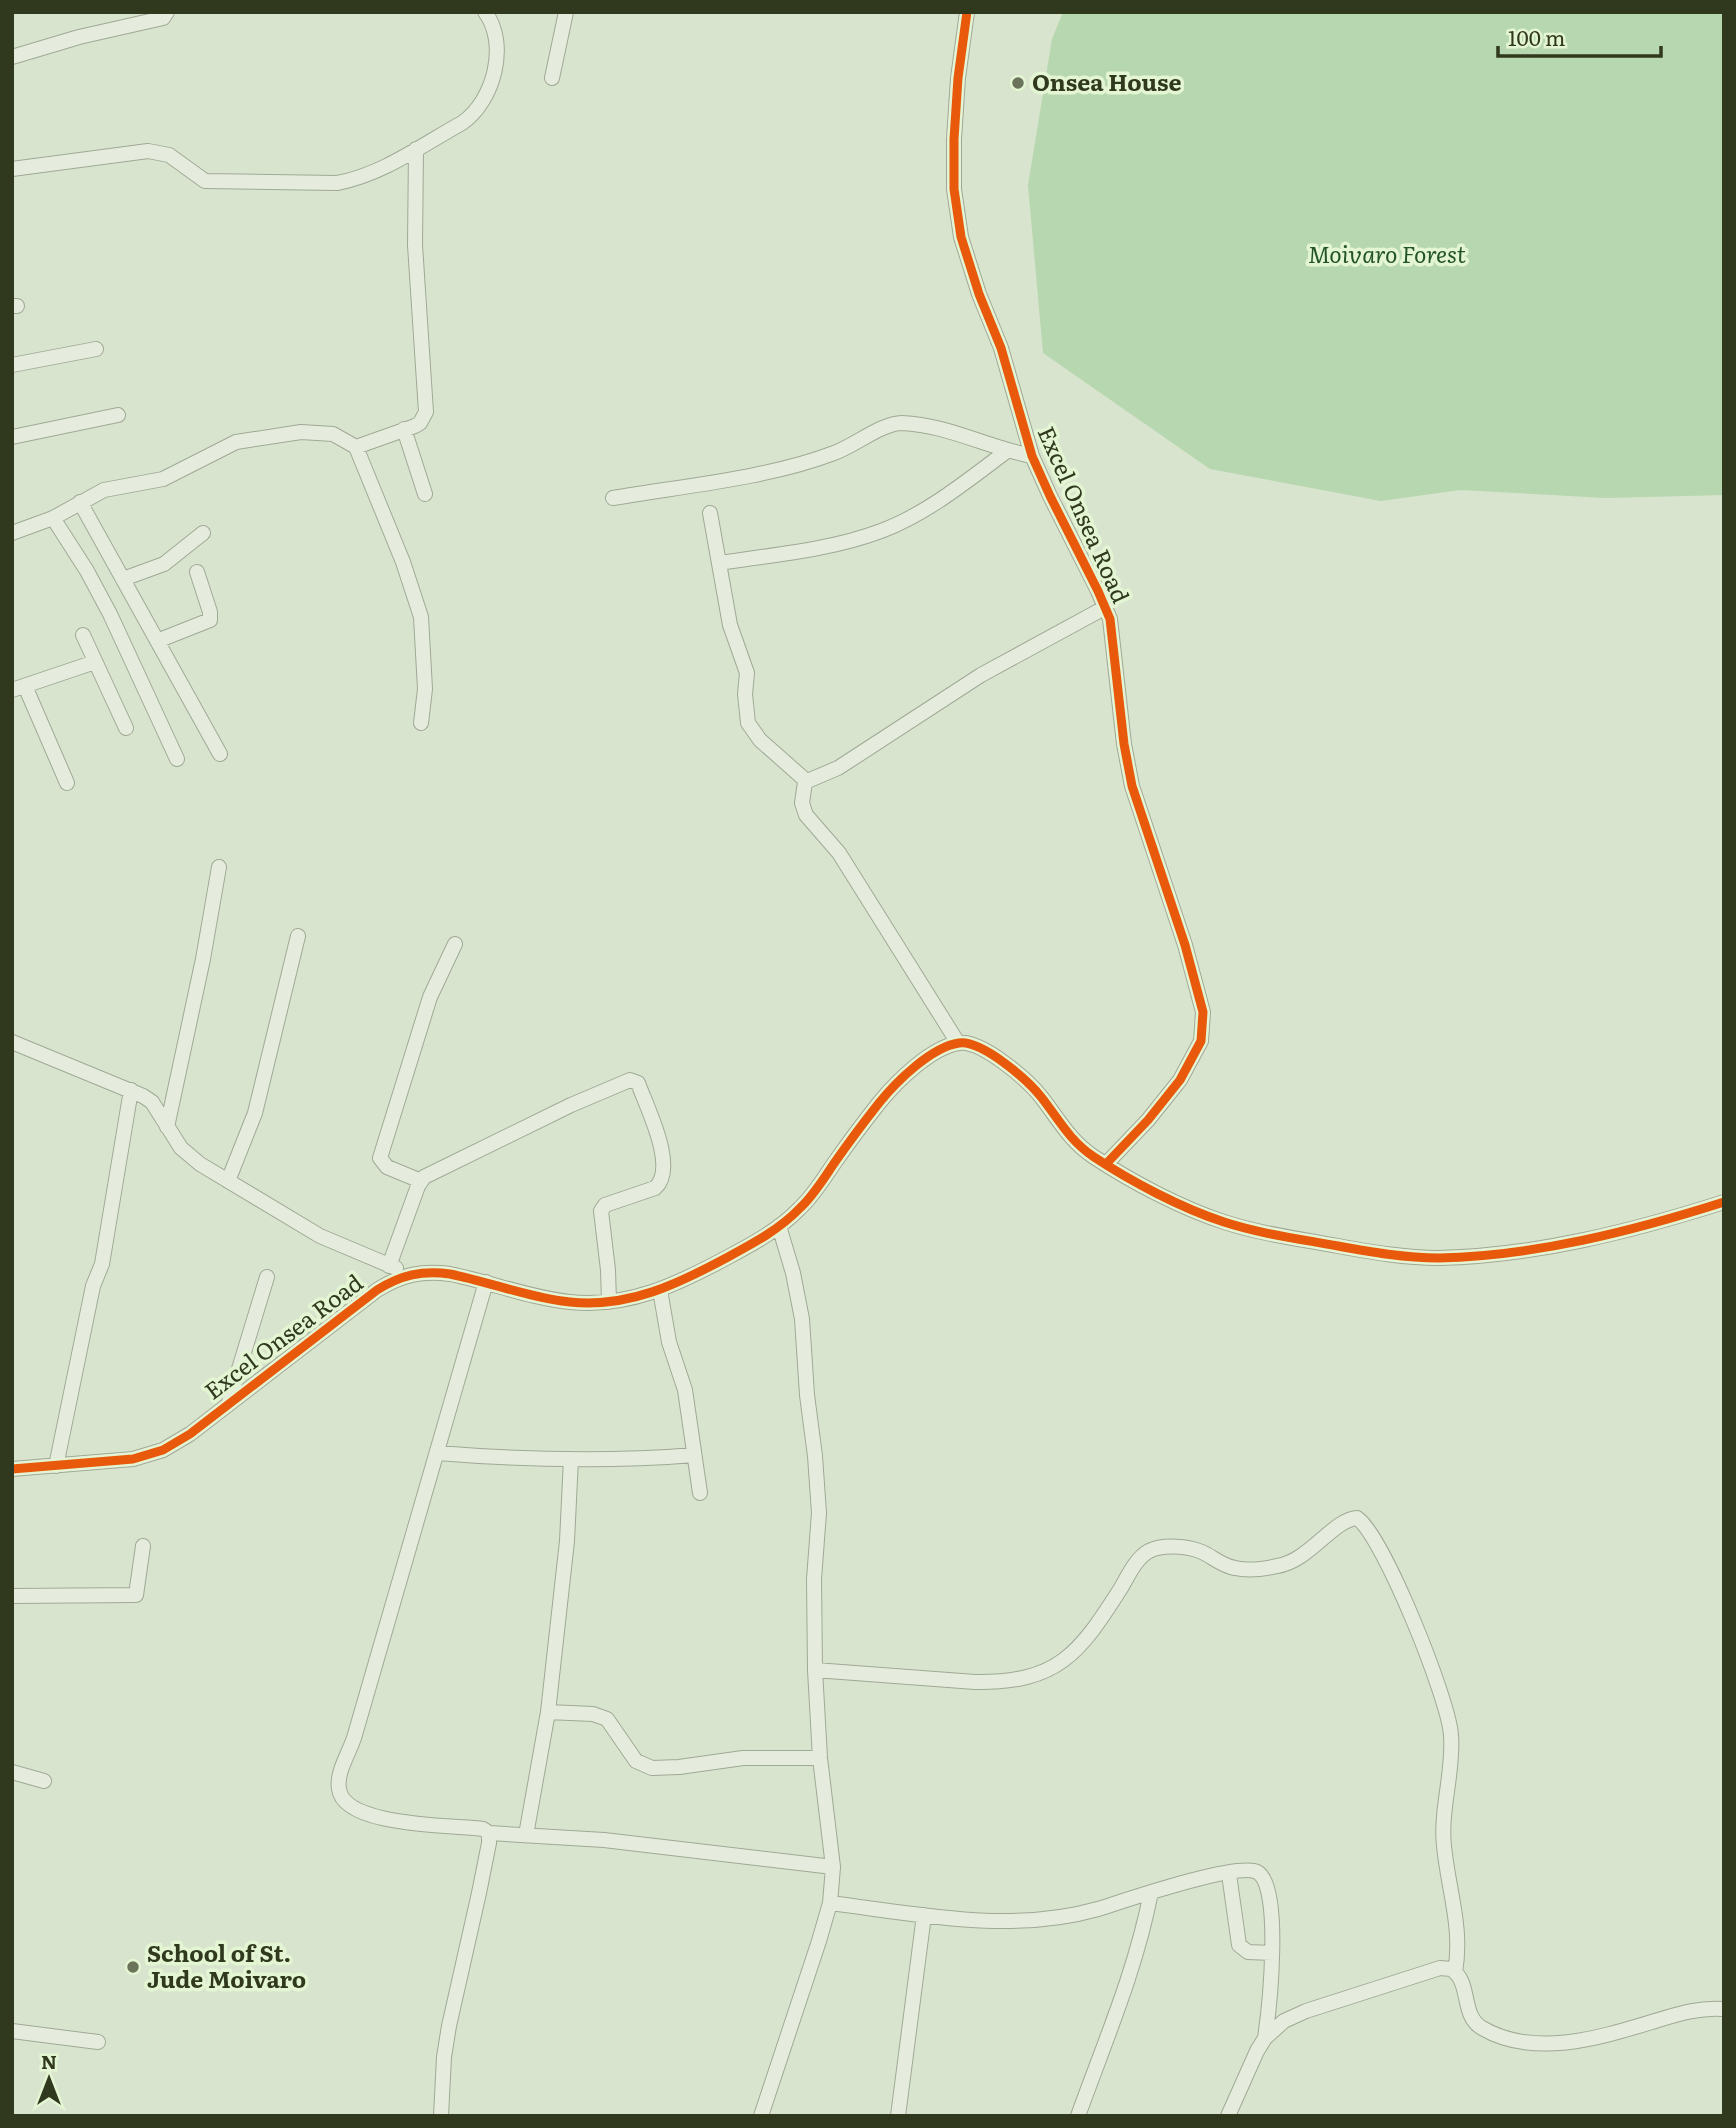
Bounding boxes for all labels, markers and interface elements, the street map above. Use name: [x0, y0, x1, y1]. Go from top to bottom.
scale bar: [1498, 14, 1661, 58]
text: 100 m: [1508, 21, 1565, 52]
place label: Onsea House: [1032, 64, 1182, 98]
marker: Onsea House: [1010, 75, 1026, 91]
park label: Moivaro Forest: [1308, 236, 1466, 270]
street label: Excel Onsea Road: [1031, 420, 1139, 608]
street label: Excel Onsea Road: [197, 1265, 369, 1406]
place label: School of St. Jude Moivaro: [147, 1935, 306, 1995]
marker: School of St. Jude Moivaro: [125, 1959, 141, 1975]
north arrow: [14, 2044, 84, 2114]
text: N: [41, 2047, 57, 2075]

